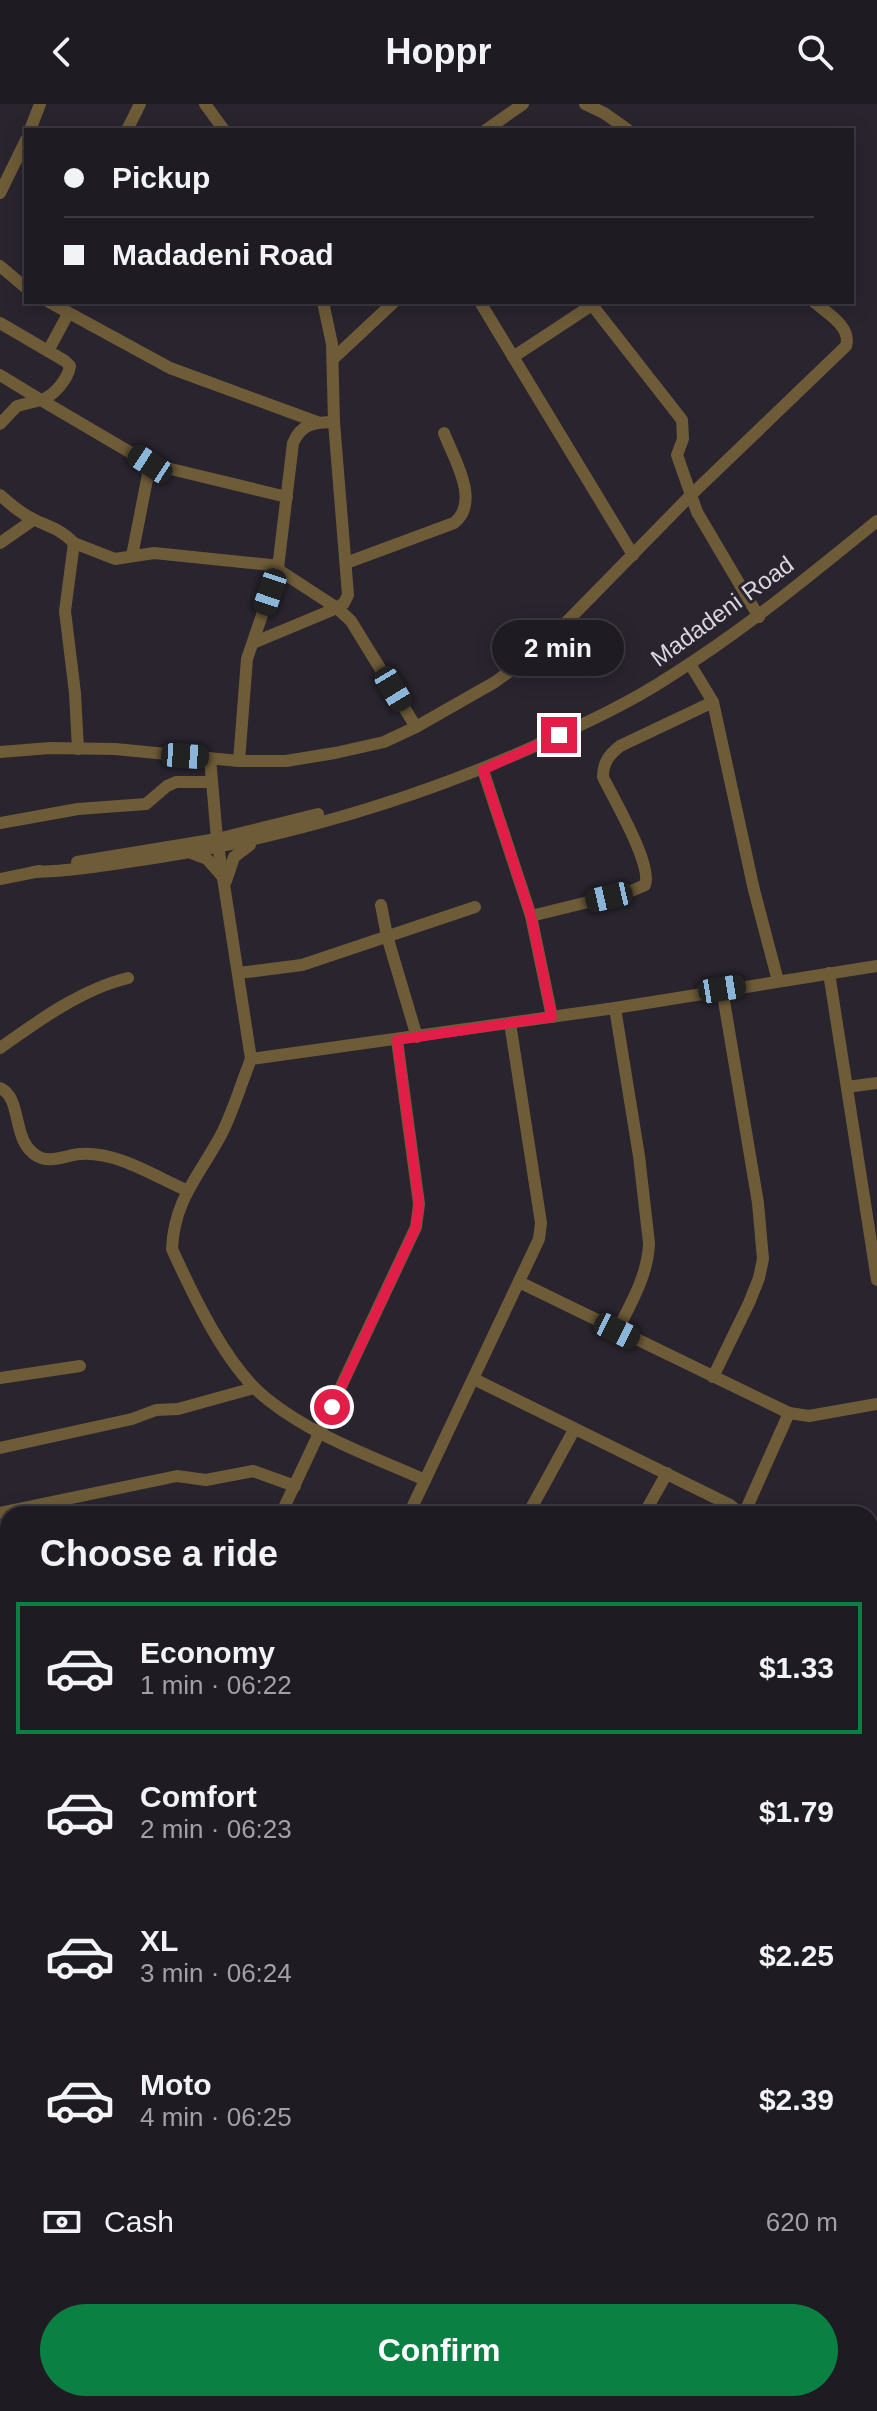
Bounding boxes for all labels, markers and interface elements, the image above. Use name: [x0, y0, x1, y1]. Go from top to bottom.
icon: back: [40, 30, 84, 74]
icon: search: [793, 30, 837, 74]
text: Hoppr: [386, 31, 491, 72]
text: Pickup: [112, 161, 210, 194]
text: Madadeni Road: [112, 238, 334, 271]
car: [123, 441, 177, 487]
street label: Madadeni Road: [646, 550, 798, 672]
car: [251, 565, 289, 619]
callout: 2 min: [493, 619, 625, 675]
text: 2 min: [524, 633, 592, 663]
car: [370, 662, 416, 716]
route end: [541, 717, 577, 753]
car: [160, 742, 210, 770]
car: [583, 880, 635, 914]
car: [696, 973, 748, 1005]
car: [590, 1310, 644, 1352]
route start: [314, 1389, 350, 1425]
text: Choose a ride: [40, 1533, 278, 1574]
icon: car: [44, 1632, 116, 1704]
text: Economy: [140, 1636, 275, 1669]
text: $1.33: [759, 1651, 834, 1684]
text: 1 min · 06:22: [140, 1670, 292, 1700]
icon: car: [44, 1776, 116, 1848]
text: Comfort: [140, 1780, 257, 1813]
text: $1.79: [759, 1795, 834, 1828]
text: 2 min · 06:23: [140, 1814, 292, 1844]
icon: car: [44, 1920, 116, 1992]
text: XL: [140, 1924, 178, 1957]
text: $2.25: [759, 1939, 834, 1972]
text: 3 min · 06:24: [140, 1958, 292, 1988]
icon: car: [44, 2064, 116, 2136]
text: Moto: [140, 2068, 212, 2101]
text: $2.39: [759, 2083, 834, 2116]
text: 4 min · 06:25: [140, 2102, 292, 2132]
icon: cash: [40, 2200, 84, 2244]
text: Cash: [104, 2205, 174, 2238]
text: 620 m: [766, 2207, 838, 2237]
button: Confirm: [40, 2304, 838, 2396]

